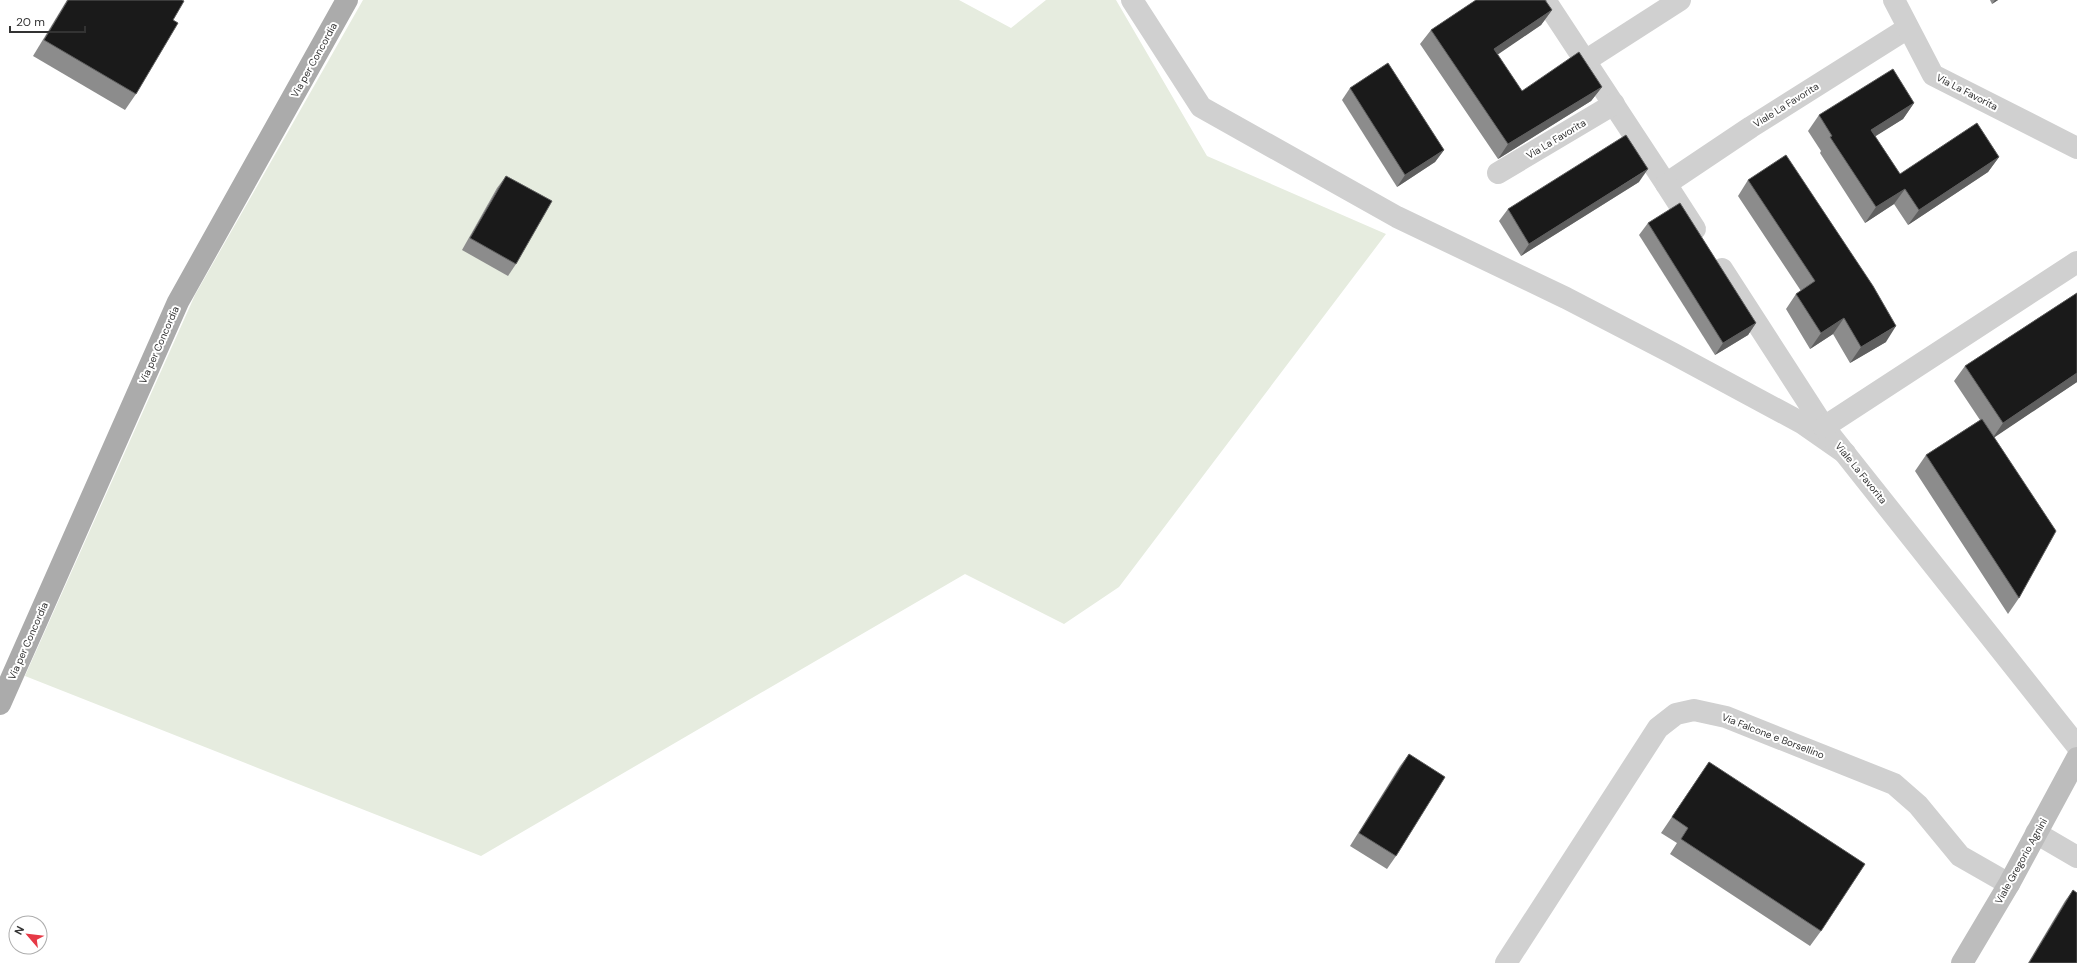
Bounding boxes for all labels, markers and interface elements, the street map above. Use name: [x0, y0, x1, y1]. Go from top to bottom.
scale bar: [10, 8, 85, 34]
text: 20 m: [16, 14, 45, 30]
street label: Via per Concordia: [288, 20, 340, 100]
street label: Via La Favorita: [1934, 71, 2000, 113]
street label: Viale La Favorita: [1751, 80, 1821, 130]
street label: Via La Favorita: [1524, 116, 1588, 162]
street label: Via per Concordia: [136, 304, 182, 386]
street label: Viale La Favorita: [1832, 440, 1890, 506]
street label: Via per Concordia: [5, 600, 51, 682]
street label: Via Falcone e Borsellino: [1720, 710, 1826, 762]
street label: Viale Gregorio Agnini: [1992, 816, 2050, 906]
north arrow: [8, 915, 48, 955]
text: N: [11, 923, 27, 937]

